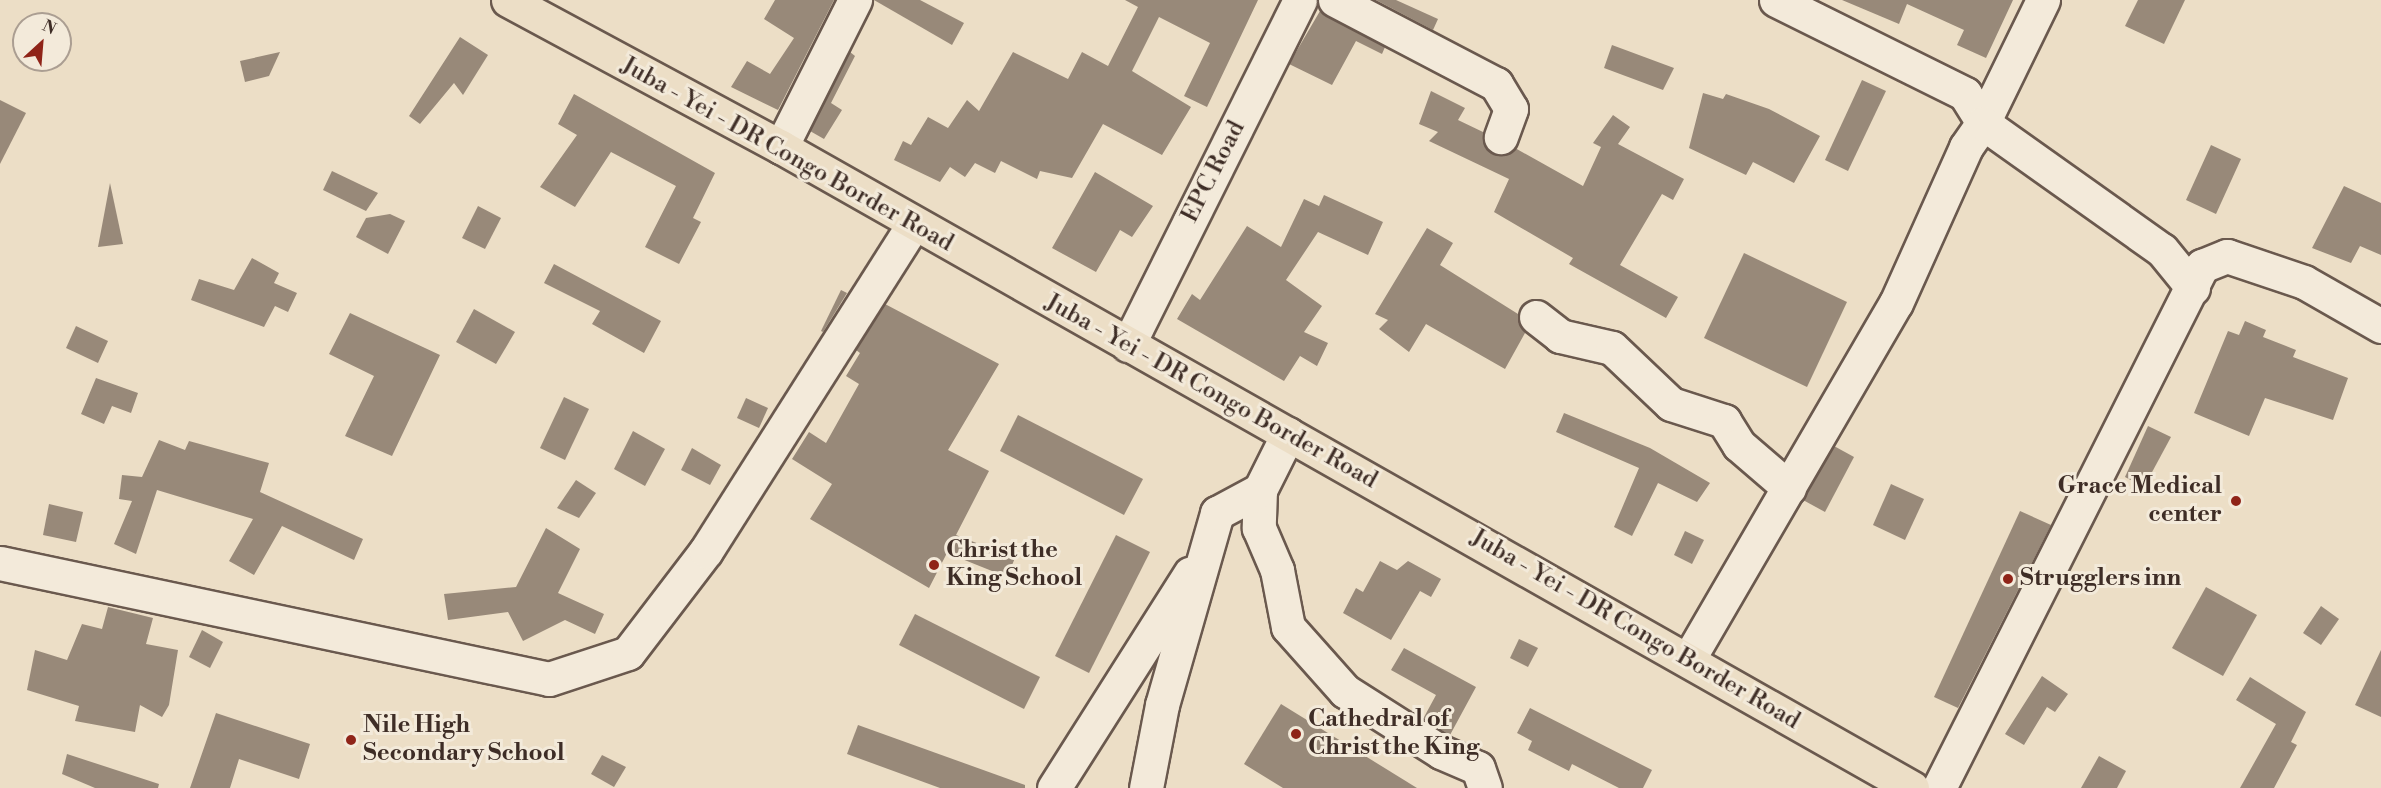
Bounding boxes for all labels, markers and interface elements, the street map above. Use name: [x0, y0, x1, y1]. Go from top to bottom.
north arrow: [12, 12, 72, 72]
text: N: [39, 16, 59, 39]
street label: Juba - Yei - DR Congo Border Road: [616, 51, 958, 259]
street label: EPC Road: [1176, 116, 1252, 228]
street label: Juba - Yei - DR Congo Border Road: [1040, 288, 1382, 496]
place label: Grace Medical center: [2058, 473, 2222, 529]
marker: Grace Medical center: [2227, 492, 2245, 510]
street label: Juba - Yei - DR Congo Border Road: [1465, 524, 1805, 736]
place label: Christ the King School: [946, 537, 1082, 593]
marker: Christ the King School: [927, 558, 941, 572]
place label: Strugglers inn: [2020, 565, 2181, 593]
marker: Strugglers inn: [2001, 572, 2015, 586]
place label: Cathedral of Christ the King: [1308, 706, 1479, 762]
place label: Nile High Secondary School: [363, 712, 565, 768]
marker: Cathedral of Christ the King: [1289, 727, 1303, 741]
marker: Nile High Secondary School: [344, 733, 358, 747]

